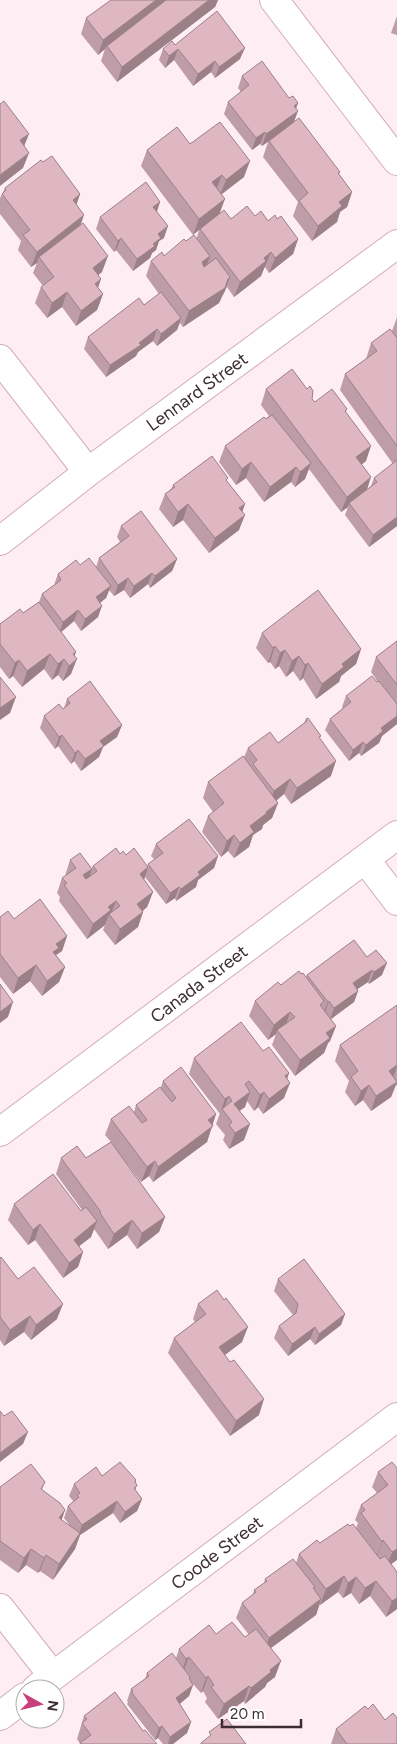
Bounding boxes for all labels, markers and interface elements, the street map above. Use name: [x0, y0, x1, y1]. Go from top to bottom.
street label: Lennard Street: [142, 348, 252, 436]
street label: Canada Street: [146, 940, 252, 1028]
street label: Coode Street: [167, 1511, 267, 1595]
north arrow: [15, 1679, 65, 1729]
scale bar: [222, 1696, 301, 1728]
text: N: [43, 1699, 62, 1712]
text: 20 m: [230, 1705, 264, 1723]

